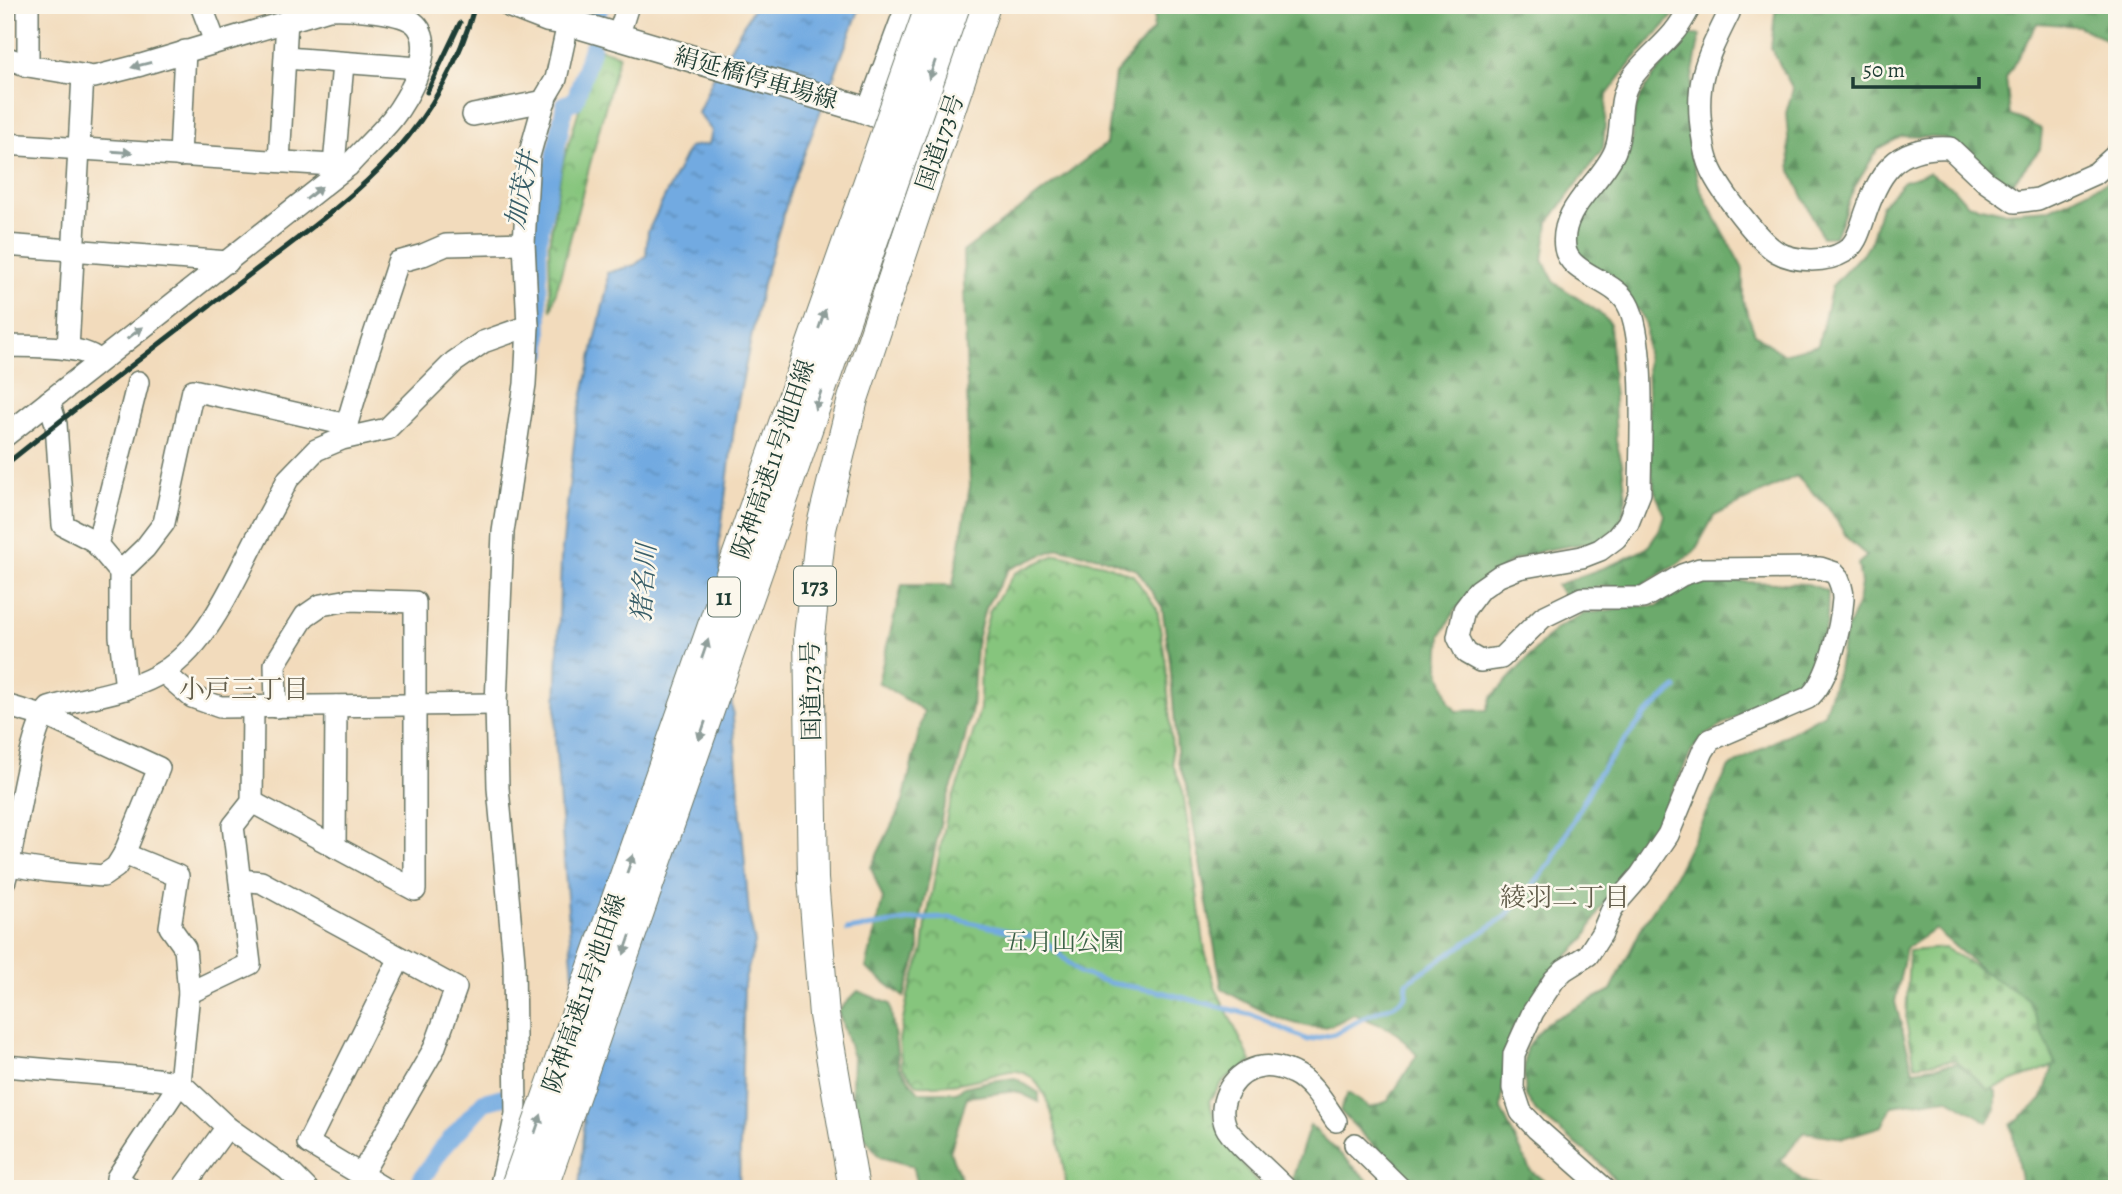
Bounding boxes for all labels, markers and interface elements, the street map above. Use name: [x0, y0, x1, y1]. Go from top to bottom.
street label: 絹延橋停車場線: [671, 39, 841, 117]
scale bar: [1853, 46, 1979, 90]
text: 50 m: [1863, 56, 1905, 84]
one-way arrow: [926, 59, 937, 80]
one-way arrow: [130, 60, 151, 70]
street label: 国道173号: [909, 89, 971, 195]
water label: 加茂井: [497, 145, 547, 232]
one-way arrow: [111, 147, 133, 158]
one-way arrow: [305, 185, 323, 200]
one-way arrow: [817, 309, 828, 330]
one-way arrow: [126, 326, 145, 340]
street label: 阪神高速11号池田線: [724, 355, 822, 563]
one-way arrow: [812, 390, 823, 411]
water label: 猪名川: [624, 540, 664, 623]
road number: 173: [794, 566, 836, 606]
road number: 11: [708, 578, 740, 617]
one-way arrow: [700, 639, 711, 660]
street label: 国道173号: [794, 641, 828, 741]
district label: 小戸三丁目: [179, 672, 309, 707]
one-way arrow: [696, 720, 707, 741]
one-way arrow: [625, 853, 636, 874]
district label: 綾羽二丁目: [1500, 880, 1630, 915]
street label: 阪神高速11号池田線: [535, 889, 633, 1097]
park label: 五月山公園: [1004, 926, 1124, 958]
one-way arrow: [621, 935, 632, 956]
one-way arrow: [532, 1114, 543, 1135]

